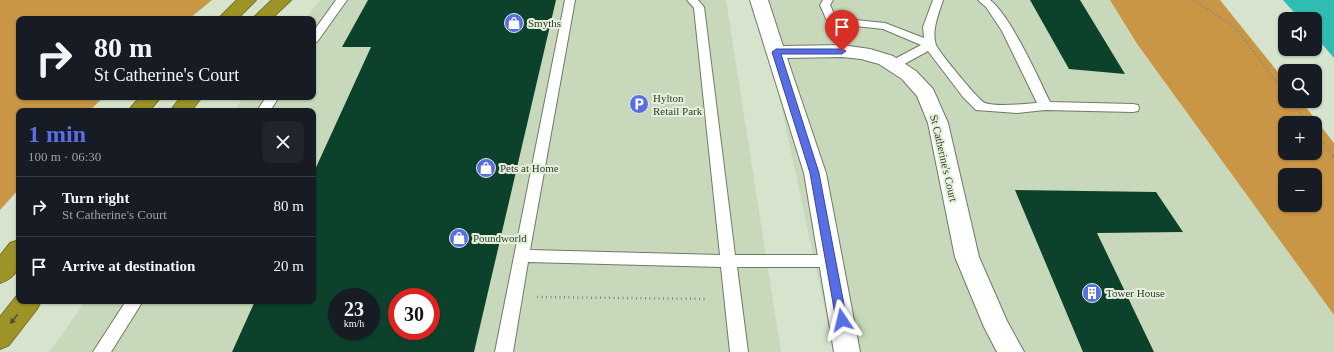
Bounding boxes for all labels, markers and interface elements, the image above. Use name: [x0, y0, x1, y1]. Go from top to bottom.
pin: [825, 10, 859, 51]
shop icon: Smyths: [503, 12, 525, 34]
map controls: [1278, 12, 1322, 212]
button: sound: [1278, 12, 1322, 56]
icon: arrive: [831, 16, 853, 38]
place label: Smyths: [528, 17, 561, 29]
icon: right: [28, 32, 80, 84]
text: 80 m: [94, 32, 152, 63]
button: search: [1278, 64, 1322, 108]
text: St Catherine's Court: [94, 65, 239, 85]
place label: Hylton Retail Park: [653, 92, 703, 117]
parking icon: Hylton Retail Park: [628, 93, 650, 115]
street label: St Catherine's Court: [928, 113, 960, 203]
button: +: [1278, 116, 1322, 160]
text: 1 min: [28, 121, 86, 147]
button: close: [262, 121, 304, 163]
text: 100 m · 06:30: [28, 149, 101, 164]
shop icon: Pets at Home: [475, 157, 497, 179]
place label: Pets at Home: [500, 162, 559, 174]
button: −: [1278, 168, 1322, 212]
text: Turn right: [62, 190, 129, 206]
icon: right: [28, 196, 50, 218]
text: 80 m: [274, 198, 304, 214]
text: St Catherine's Court: [62, 207, 167, 222]
shop icon: Poundworld: [448, 227, 470, 249]
place label: Poundworld: [473, 232, 527, 244]
icon: arrive: [28, 256, 50, 278]
text: Arrive at destination: [62, 258, 195, 274]
text: 20 m: [274, 258, 304, 274]
building icon: Tower House: [1081, 282, 1103, 304]
place label: Tower House: [1106, 287, 1165, 299]
speed limit sign: 30: [388, 288, 440, 340]
text: 23: [344, 298, 364, 320]
position arrow: [821, 299, 863, 341]
one-way arrow: [10, 313, 18, 324]
text: km/h: [344, 318, 364, 329]

